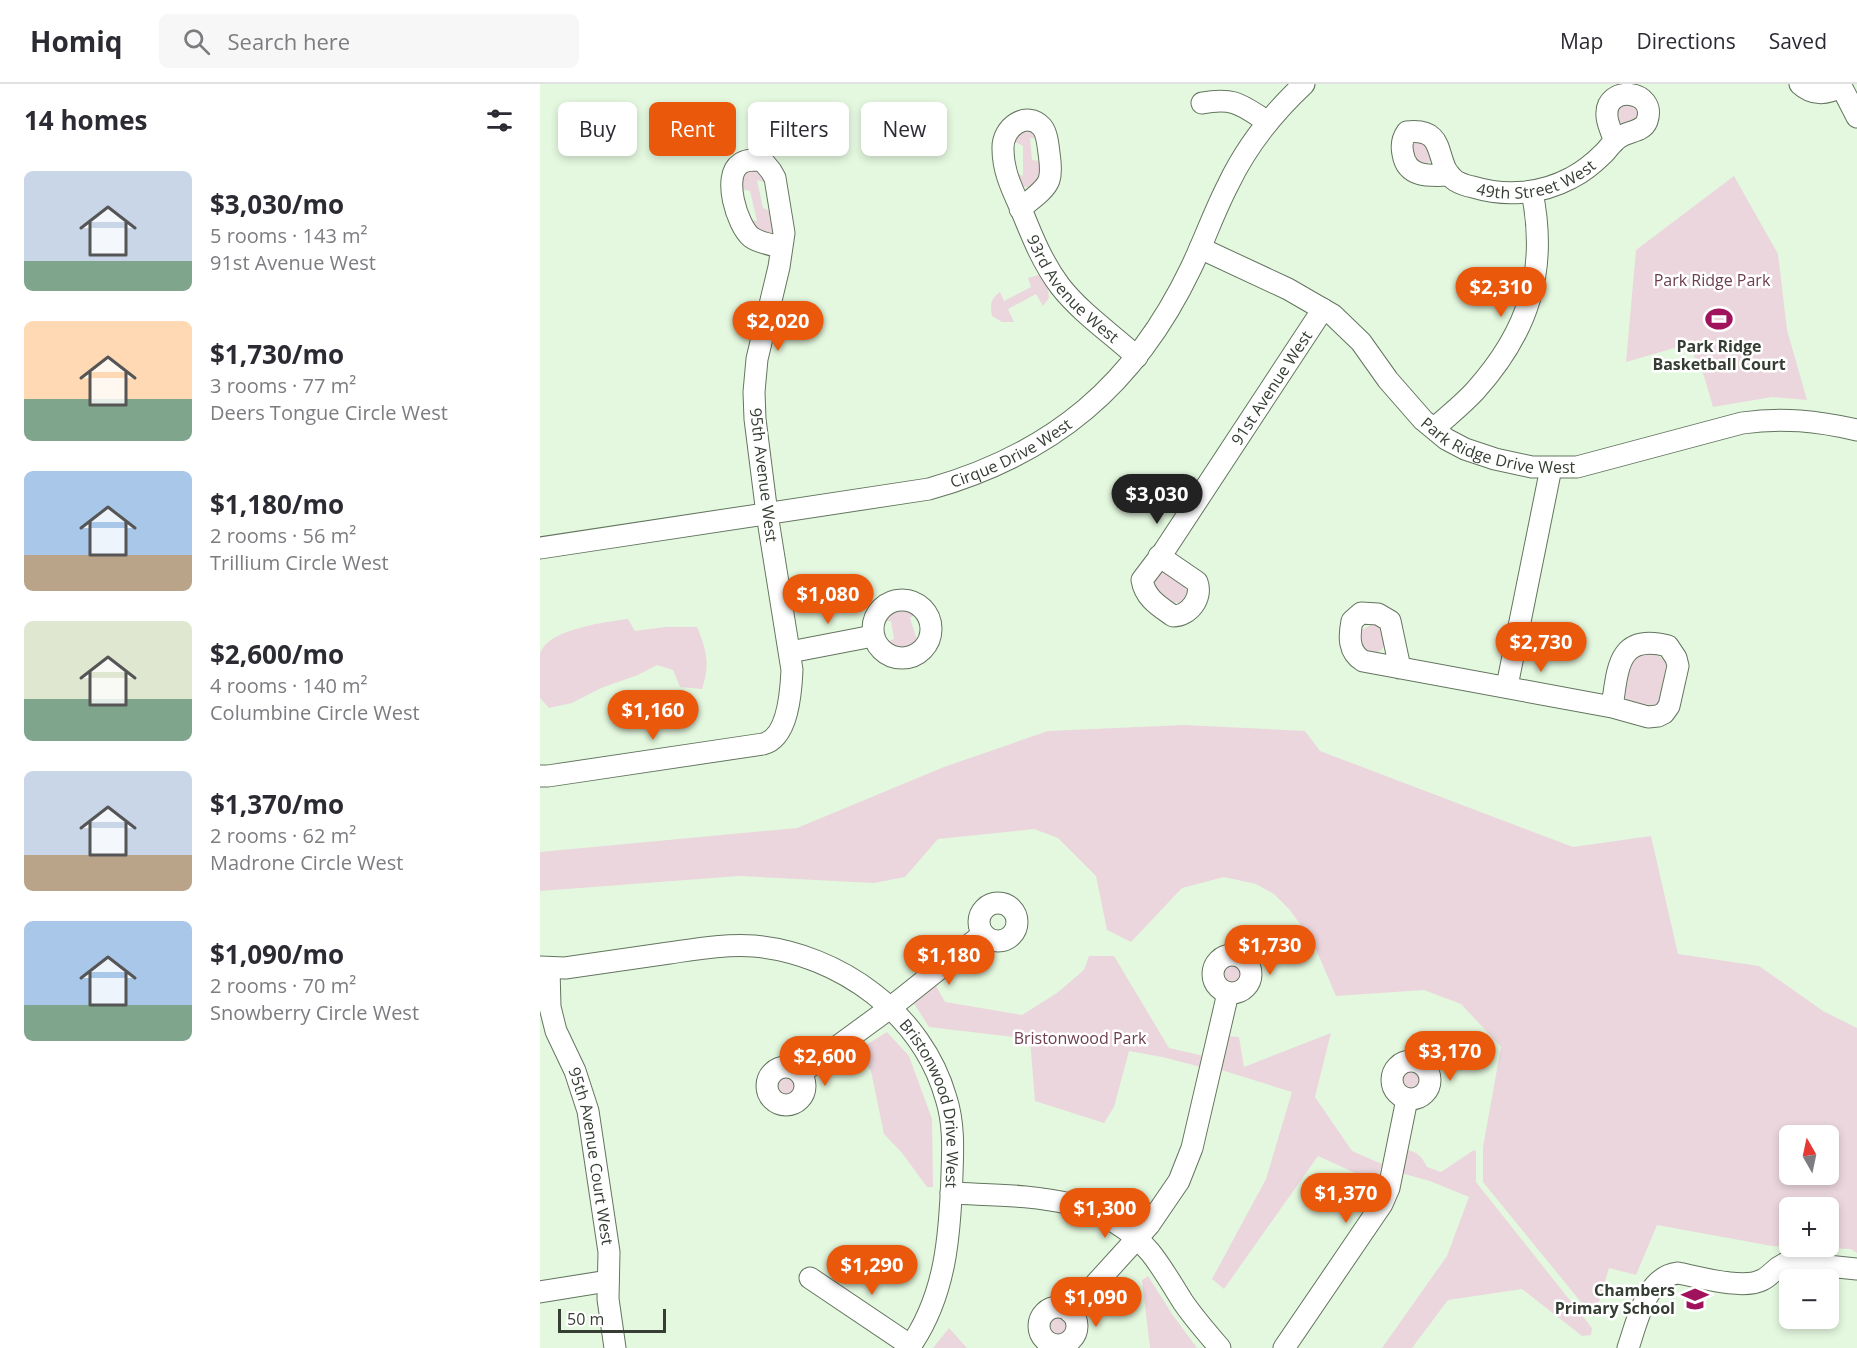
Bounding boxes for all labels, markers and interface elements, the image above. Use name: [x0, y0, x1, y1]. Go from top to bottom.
search box: [159, 14, 579, 68]
text: Homiq: [30, 22, 123, 60]
icon: search: [180, 25, 213, 58]
text: Search here: [228, 26, 350, 56]
text: Map: [1560, 27, 1603, 55]
text: Directions: [1636, 27, 1736, 55]
text: Saved: [1769, 27, 1827, 55]
text: 14 homes: [24, 102, 148, 138]
chip: Buy: [558, 102, 637, 156]
chip: Rent: [649, 102, 736, 156]
chip: Filters: [748, 102, 849, 156]
chip: New: [861, 102, 947, 156]
icon: filters: [483, 104, 516, 137]
street label: 49th Street West: [1474, 154, 1600, 204]
text: $3,030/mo: [210, 186, 344, 222]
icon: home: [72, 195, 144, 267]
text: 5 rooms · 143 m²: [210, 222, 368, 249]
street label: 93rd Avenue West: [1022, 231, 1124, 348]
text: 91st Avenue West: [210, 249, 376, 276]
pin: $2,310: [1452, 267, 1550, 318]
park label: Park Ridge Park: [1654, 269, 1771, 291]
text: $2,310: [1470, 273, 1532, 300]
pin: $2,020: [729, 301, 827, 352]
sports icon: Park Ridge Basketball Court: [1704, 304, 1734, 334]
text: $2,020: [747, 307, 809, 334]
street label: 91st Avenue West: [1226, 326, 1317, 449]
place label: Park Ridge Basketball Court: [1652, 335, 1786, 375]
text: $1,730/mo: [210, 336, 344, 372]
icon: home: [72, 345, 144, 417]
text: 3 rooms · 77 m²: [210, 372, 356, 399]
text: Deers Tongue Circle West: [210, 399, 448, 426]
street label: 95th Avenue West: [745, 407, 783, 544]
street label: Park Ridge Drive West: [1416, 412, 1576, 478]
street label: Cirque Drive West: [947, 413, 1076, 493]
pin: $3,030: [1108, 474, 1206, 525]
text: $3,030: [1126, 480, 1188, 507]
text: $1,180/mo: [210, 486, 344, 522]
icon: home: [72, 495, 144, 567]
text: 2 rooms · 56 m²: [210, 522, 356, 549]
text: Trillium Circle West: [210, 549, 389, 576]
pin: $1,080: [779, 574, 877, 625]
text: $1,080: [797, 580, 859, 607]
pin: $2,730: [1492, 622, 1590, 673]
text: $2,730: [1510, 628, 1572, 655]
text: $2,600/mo: [210, 636, 344, 672]
icon: home: [72, 645, 144, 717]
text: 4 rooms · 140 m²: [210, 672, 368, 699]
pin: $1,160: [604, 690, 702, 741]
text: $1,160: [622, 696, 684, 723]
text: Columbine Circle West: [210, 699, 420, 726]
text: $1,370/mo: [210, 786, 344, 822]
icon: home: [72, 795, 144, 867]
text: 2 rooms · 62 m²: [210, 822, 356, 849]
text: Madrone Circle West: [210, 849, 403, 876]
pin: $1,730: [1221, 925, 1319, 976]
text: $1,730: [1239, 931, 1301, 958]
pin: $1,180: [900, 935, 998, 986]
text: $1,090/mo: [210, 936, 344, 972]
text: $1,180: [918, 941, 980, 968]
icon: home: [72, 945, 144, 1017]
text: 2 rooms · 70 m²: [210, 972, 356, 999]
text: Snowberry Circle West: [210, 999, 419, 1026]
street label: Bristonwood Drive West: [895, 1014, 964, 1189]
park label: Bristonwood Park: [1014, 1027, 1147, 1049]
pin: $3,170: [1401, 1031, 1499, 1082]
pin: $2,600: [776, 1036, 874, 1087]
text: $3,170: [1419, 1037, 1481, 1064]
text: $2,600: [794, 1042, 856, 1069]
street label: 95th Avenue Court West: [563, 1064, 619, 1247]
north arrow: [1779, 1125, 1839, 1185]
map controls: [1779, 1125, 1839, 1329]
pin: $1,370: [1297, 1173, 1395, 1224]
text: $1,370: [1315, 1179, 1377, 1206]
pin: $1,300: [1056, 1188, 1154, 1239]
text: $1,300: [1074, 1194, 1136, 1221]
button: +: [1779, 1197, 1839, 1257]
pin: $1,290: [823, 1245, 921, 1296]
text: $1,290: [841, 1251, 903, 1278]
button: −: [1779, 1269, 1839, 1329]
pin: $1,090: [1047, 1277, 1145, 1328]
place label: Chambers Primary School: [1555, 1279, 1675, 1319]
text: $1,090: [1065, 1283, 1127, 1310]
school or university icon: Chambers Primary School: [1680, 1284, 1710, 1314]
scale bar: [558, 1306, 666, 1334]
text: 50 m: [567, 1308, 604, 1330]

